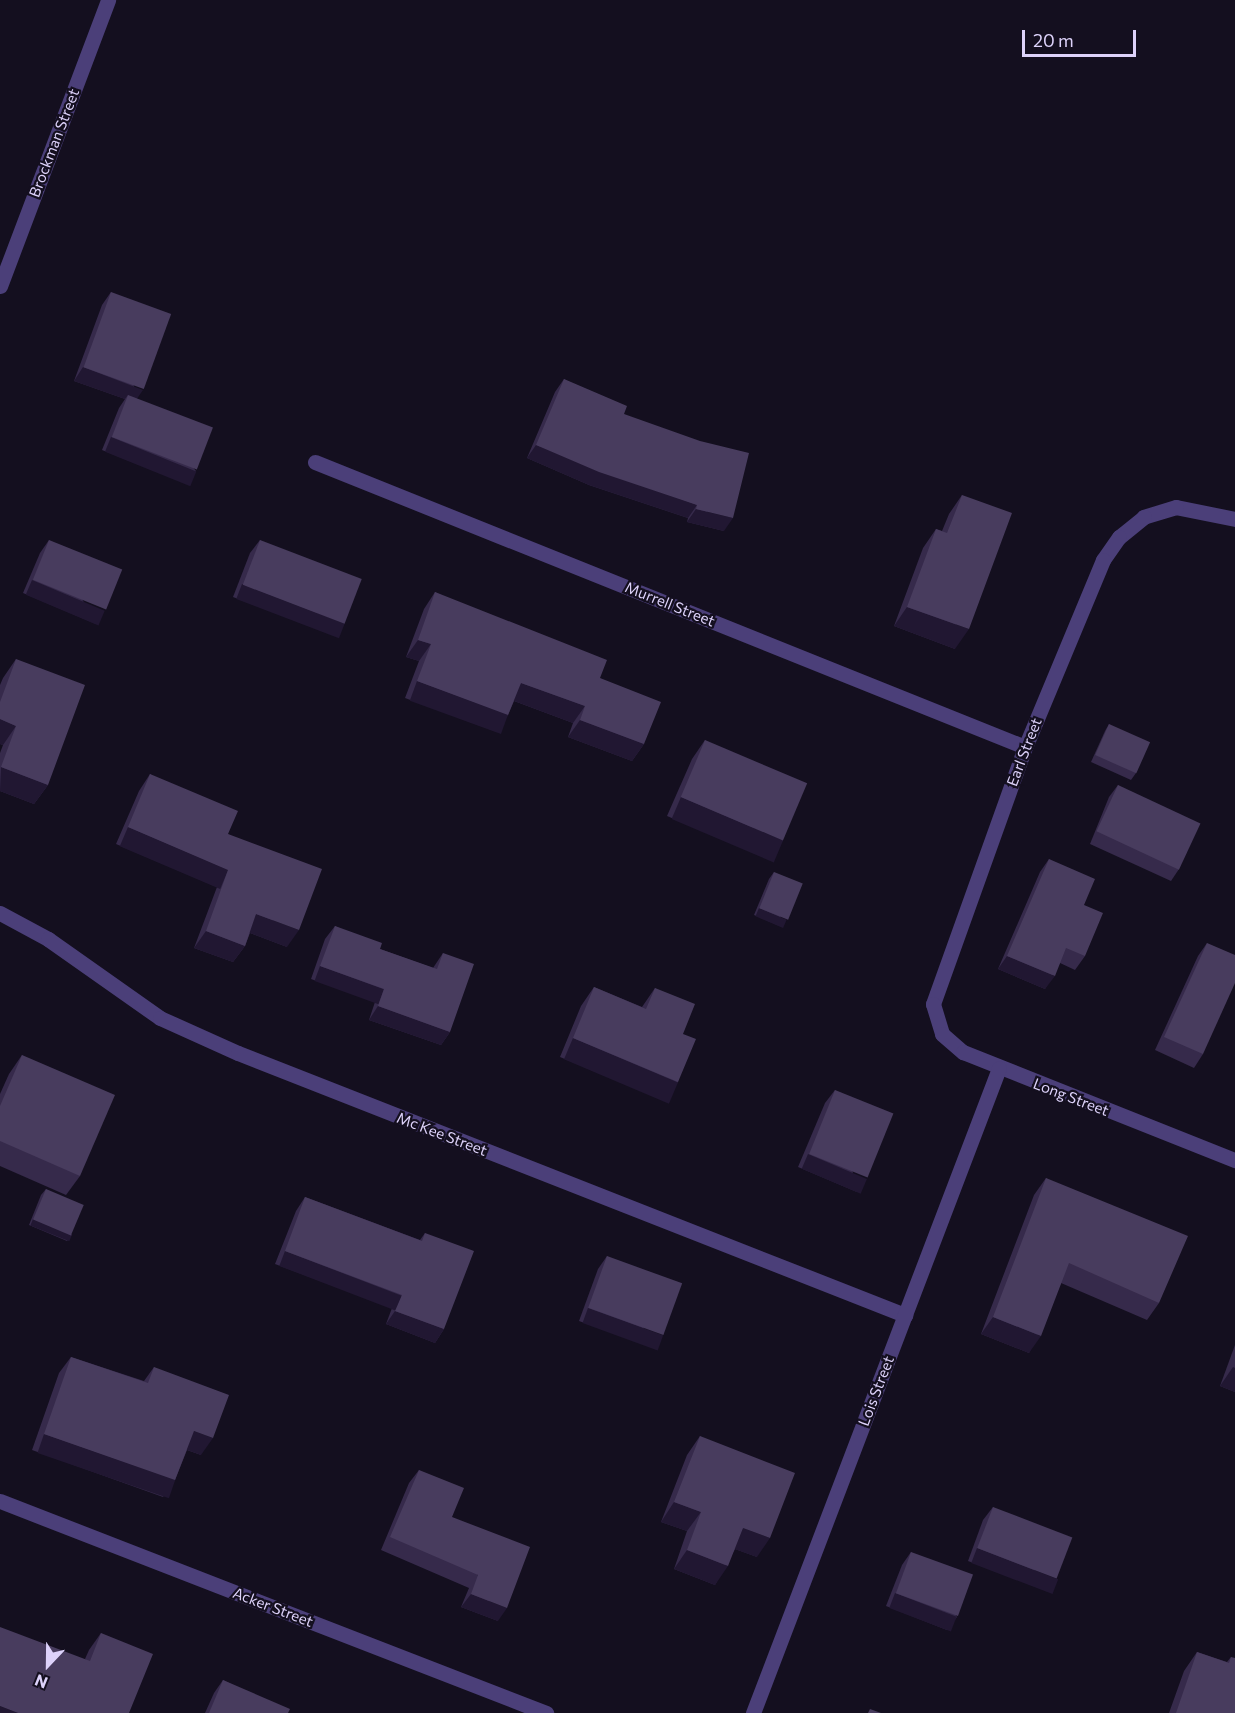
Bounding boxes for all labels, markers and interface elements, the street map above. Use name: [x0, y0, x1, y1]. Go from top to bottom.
scale bar: [1025, 18, 1139, 56]
text: 20 m: [1033, 29, 1074, 51]
street label: Brockman Street: [25, 86, 83, 200]
street label: Murrell Street: [622, 578, 718, 630]
street label: Earl Street: [1003, 715, 1045, 789]
street label: Long Street: [1031, 1074, 1111, 1120]
street label: Mc Kee Street: [394, 1109, 490, 1159]
street label: Lois Street: [854, 1353, 898, 1429]
street label: Acker Street: [230, 1583, 316, 1631]
north arrow: [18, 1635, 78, 1695]
text: N: [32, 1671, 50, 1693]

